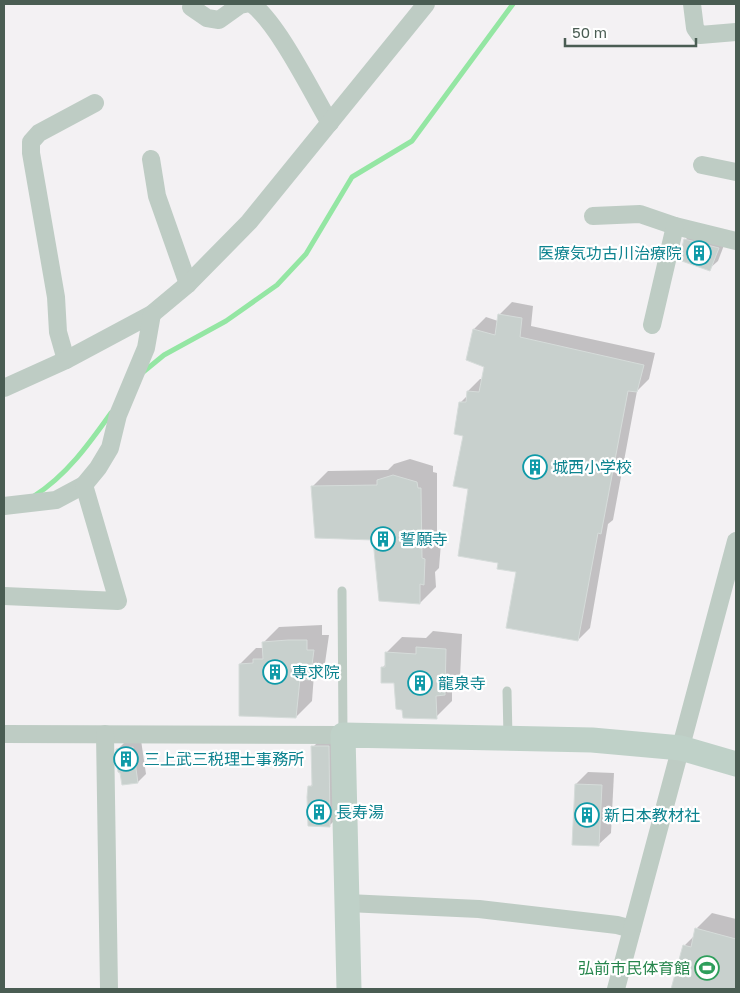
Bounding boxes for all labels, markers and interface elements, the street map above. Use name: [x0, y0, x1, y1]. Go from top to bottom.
scale bar: [565, 15, 696, 47]
text: 50 m: [572, 23, 607, 41]
building icon: 医療気功古川治療院: [686, 240, 712, 266]
place label: 医療気功古川治療院: [538, 243, 682, 263]
building icon: 城西小学校: [522, 454, 548, 480]
place label: 城西小学校: [552, 457, 632, 477]
building icon: 誓願寺: [370, 526, 396, 552]
place label: 誓願寺: [400, 529, 448, 549]
building icon: 専求院: [262, 659, 288, 685]
place label: 専求院: [292, 662, 340, 682]
building icon: 龍泉寺: [407, 670, 433, 696]
place label: 龍泉寺: [438, 673, 486, 693]
building icon: 三上武三税理士事務所: [113, 746, 139, 772]
place label: 三上武三税理士事務所: [144, 749, 304, 769]
building icon: 長寿湯: [306, 799, 332, 825]
place label: 長寿湯: [336, 802, 384, 822]
building icon: 新日本教材社: [574, 802, 600, 828]
place label: 新日本教材社: [604, 805, 700, 825]
sports icon: 弘前市民体育館: [694, 955, 720, 981]
place label: 弘前市民体育館: [578, 958, 690, 978]

